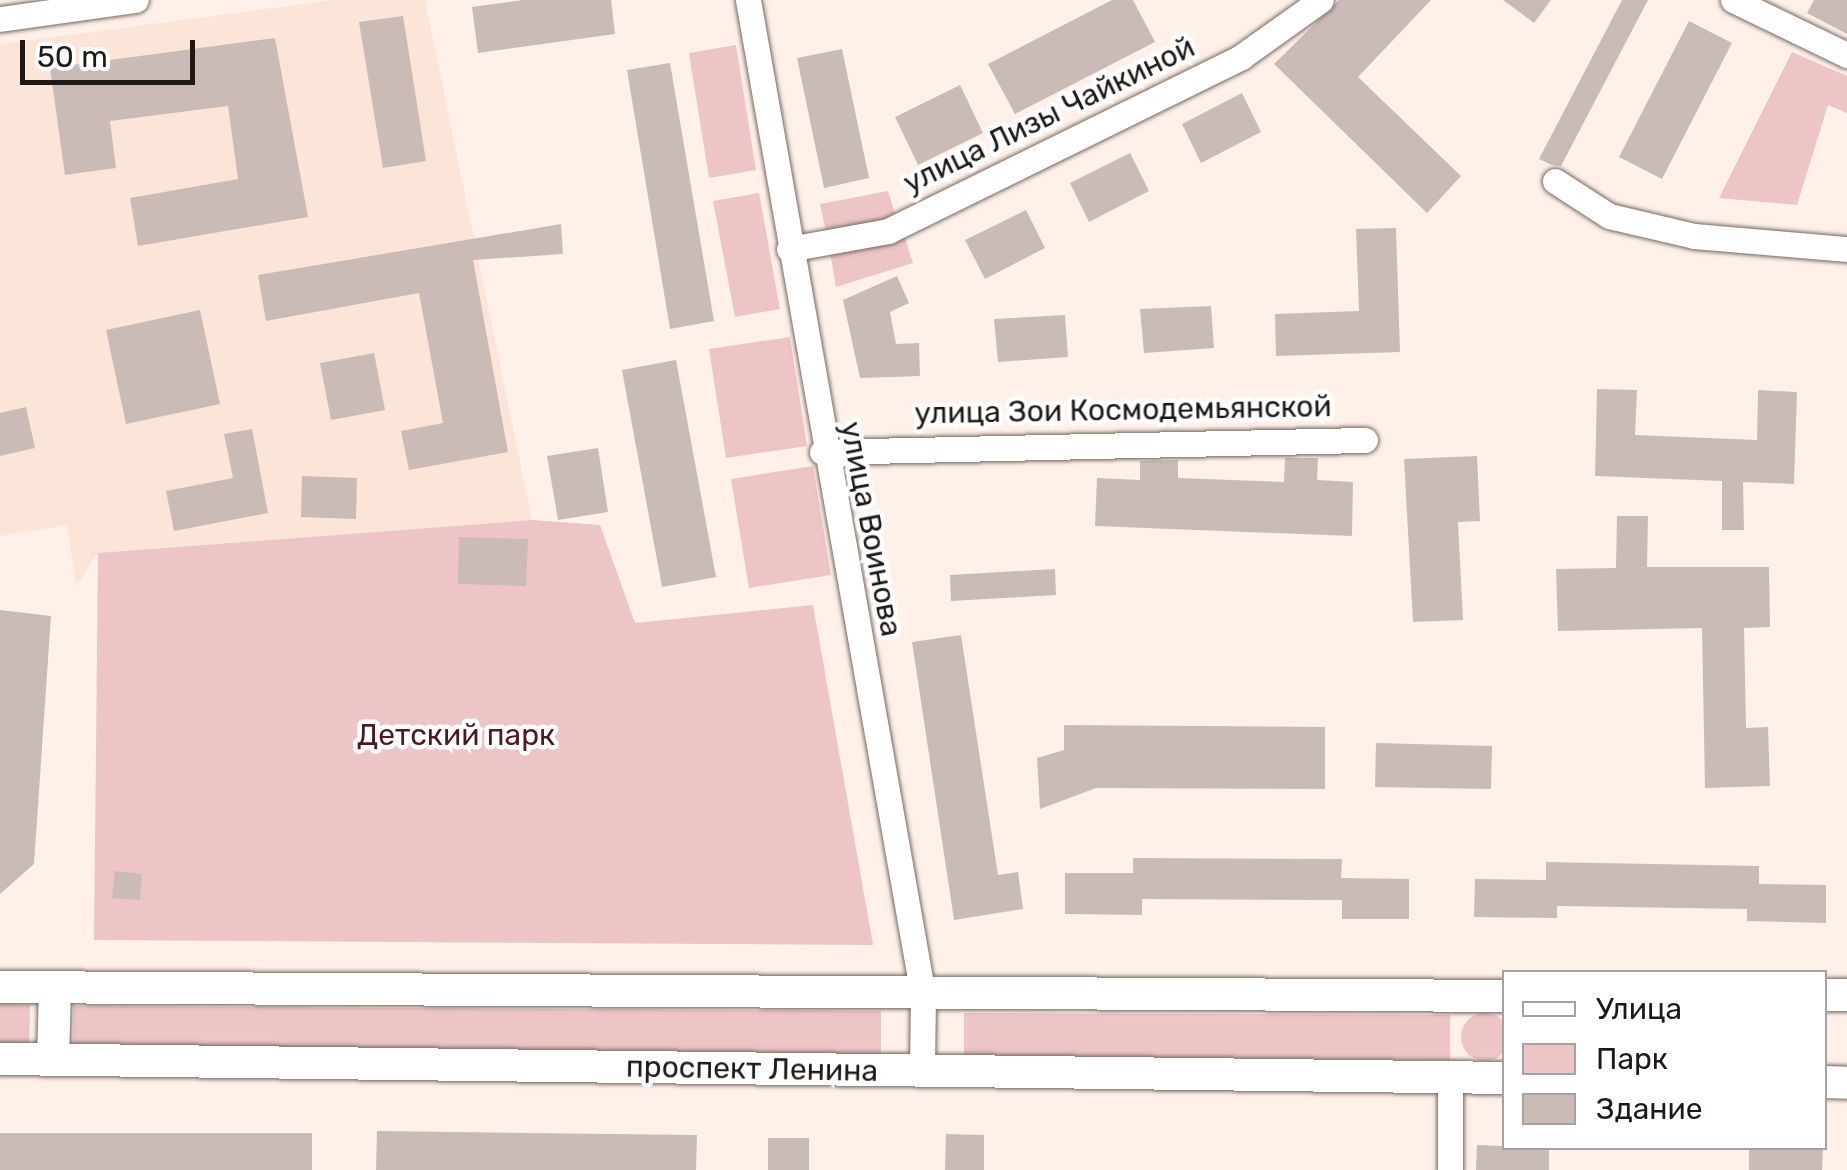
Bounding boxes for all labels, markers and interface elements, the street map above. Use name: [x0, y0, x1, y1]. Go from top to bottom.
scale bar: [25, 20, 200, 82]
street label: улица Лизы Чайкиной: [897, 29, 1201, 201]
text: 50 m: [37, 39, 108, 75]
street label: улица Зои Космодемьянской: [914, 388, 1332, 432]
street label: улица Воинова: [833, 419, 909, 639]
park label: Детский парк: [357, 717, 555, 753]
legend: [1502, 970, 1827, 1150]
text: Улица: [1596, 991, 1682, 1027]
text: Парк: [1596, 1041, 1668, 1077]
street label: проспект Ленина: [626, 1049, 878, 1089]
text: Здание: [1596, 1091, 1703, 1127]

